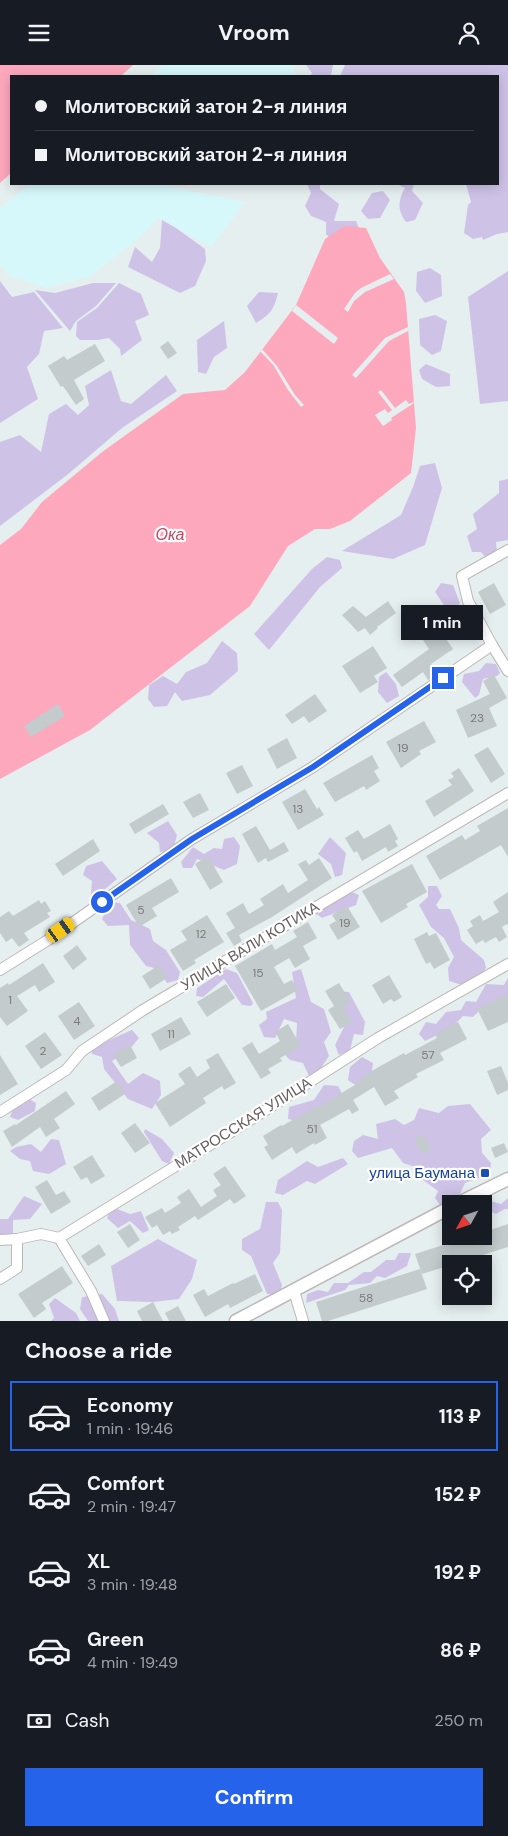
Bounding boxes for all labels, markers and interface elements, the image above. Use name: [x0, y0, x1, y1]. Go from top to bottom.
text: Vroom: [218, 18, 290, 47]
icon: menu: [25, 19, 53, 47]
icon: person: [455, 19, 483, 47]
text: Молитовский затон 2-я линия: [65, 94, 347, 119]
text: Молитовский затон 2-я линия: [65, 142, 347, 167]
water label: Ока: [156, 524, 185, 545]
callout: 1 min: [402, 605, 484, 641]
text: 1 min: [423, 612, 461, 633]
route end: [432, 667, 454, 689]
house number: 23: [470, 710, 484, 726]
house number: 19: [397, 740, 409, 756]
house number: 13: [293, 801, 303, 817]
route start: [91, 891, 113, 913]
street label: УЛИЦА ВАЛИ КОТИКА: [177, 897, 323, 995]
house number: 5: [137, 902, 145, 918]
car: [44, 915, 77, 945]
house number: 19: [339, 915, 351, 931]
house number: 12: [196, 926, 206, 942]
house number: 15: [252, 965, 264, 981]
house number: 1: [8, 992, 12, 1008]
house number: 4: [73, 1013, 81, 1029]
house number: 11: [167, 1026, 175, 1042]
house number: 2: [40, 1043, 47, 1059]
house number: 57: [421, 1047, 435, 1063]
street label: МАТРОССКАЯ УЛИЦА: [171, 1073, 315, 1173]
house number: 51: [306, 1121, 318, 1137]
place label: улица Баумана: [369, 1163, 476, 1183]
marker: улица Баумана: [479, 1167, 491, 1179]
north arrow: [442, 1195, 492, 1245]
map controls: [442, 1195, 492, 1305]
button: locate: [442, 1255, 492, 1305]
house number: 58: [359, 1290, 373, 1306]
text: Choose a ride: [25, 1336, 173, 1365]
text: Economy: [87, 1393, 174, 1418]
icon: car: [27, 1394, 72, 1439]
text: 113 ₽: [439, 1404, 481, 1429]
text: 1 min · 19:46: [87, 1418, 173, 1439]
text: Comfort: [87, 1471, 165, 1496]
icon: car: [27, 1472, 72, 1517]
text: 152 ₽: [435, 1482, 481, 1507]
text: 2 min · 19:47: [87, 1496, 176, 1517]
text: XL: [87, 1549, 110, 1574]
icon: car: [27, 1550, 72, 1595]
text: 192 ₽: [434, 1560, 481, 1585]
text: 3 min · 19:48: [87, 1574, 177, 1595]
text: Green: [87, 1627, 144, 1652]
icon: car: [27, 1628, 72, 1673]
text: 86 ₽: [440, 1638, 481, 1663]
text: 4 min · 19:49: [87, 1652, 178, 1673]
icon: cash: [25, 1707, 53, 1735]
text: Cash: [65, 1708, 109, 1733]
text: 250 m: [435, 1710, 483, 1731]
button: Confirm: [25, 1768, 483, 1826]

